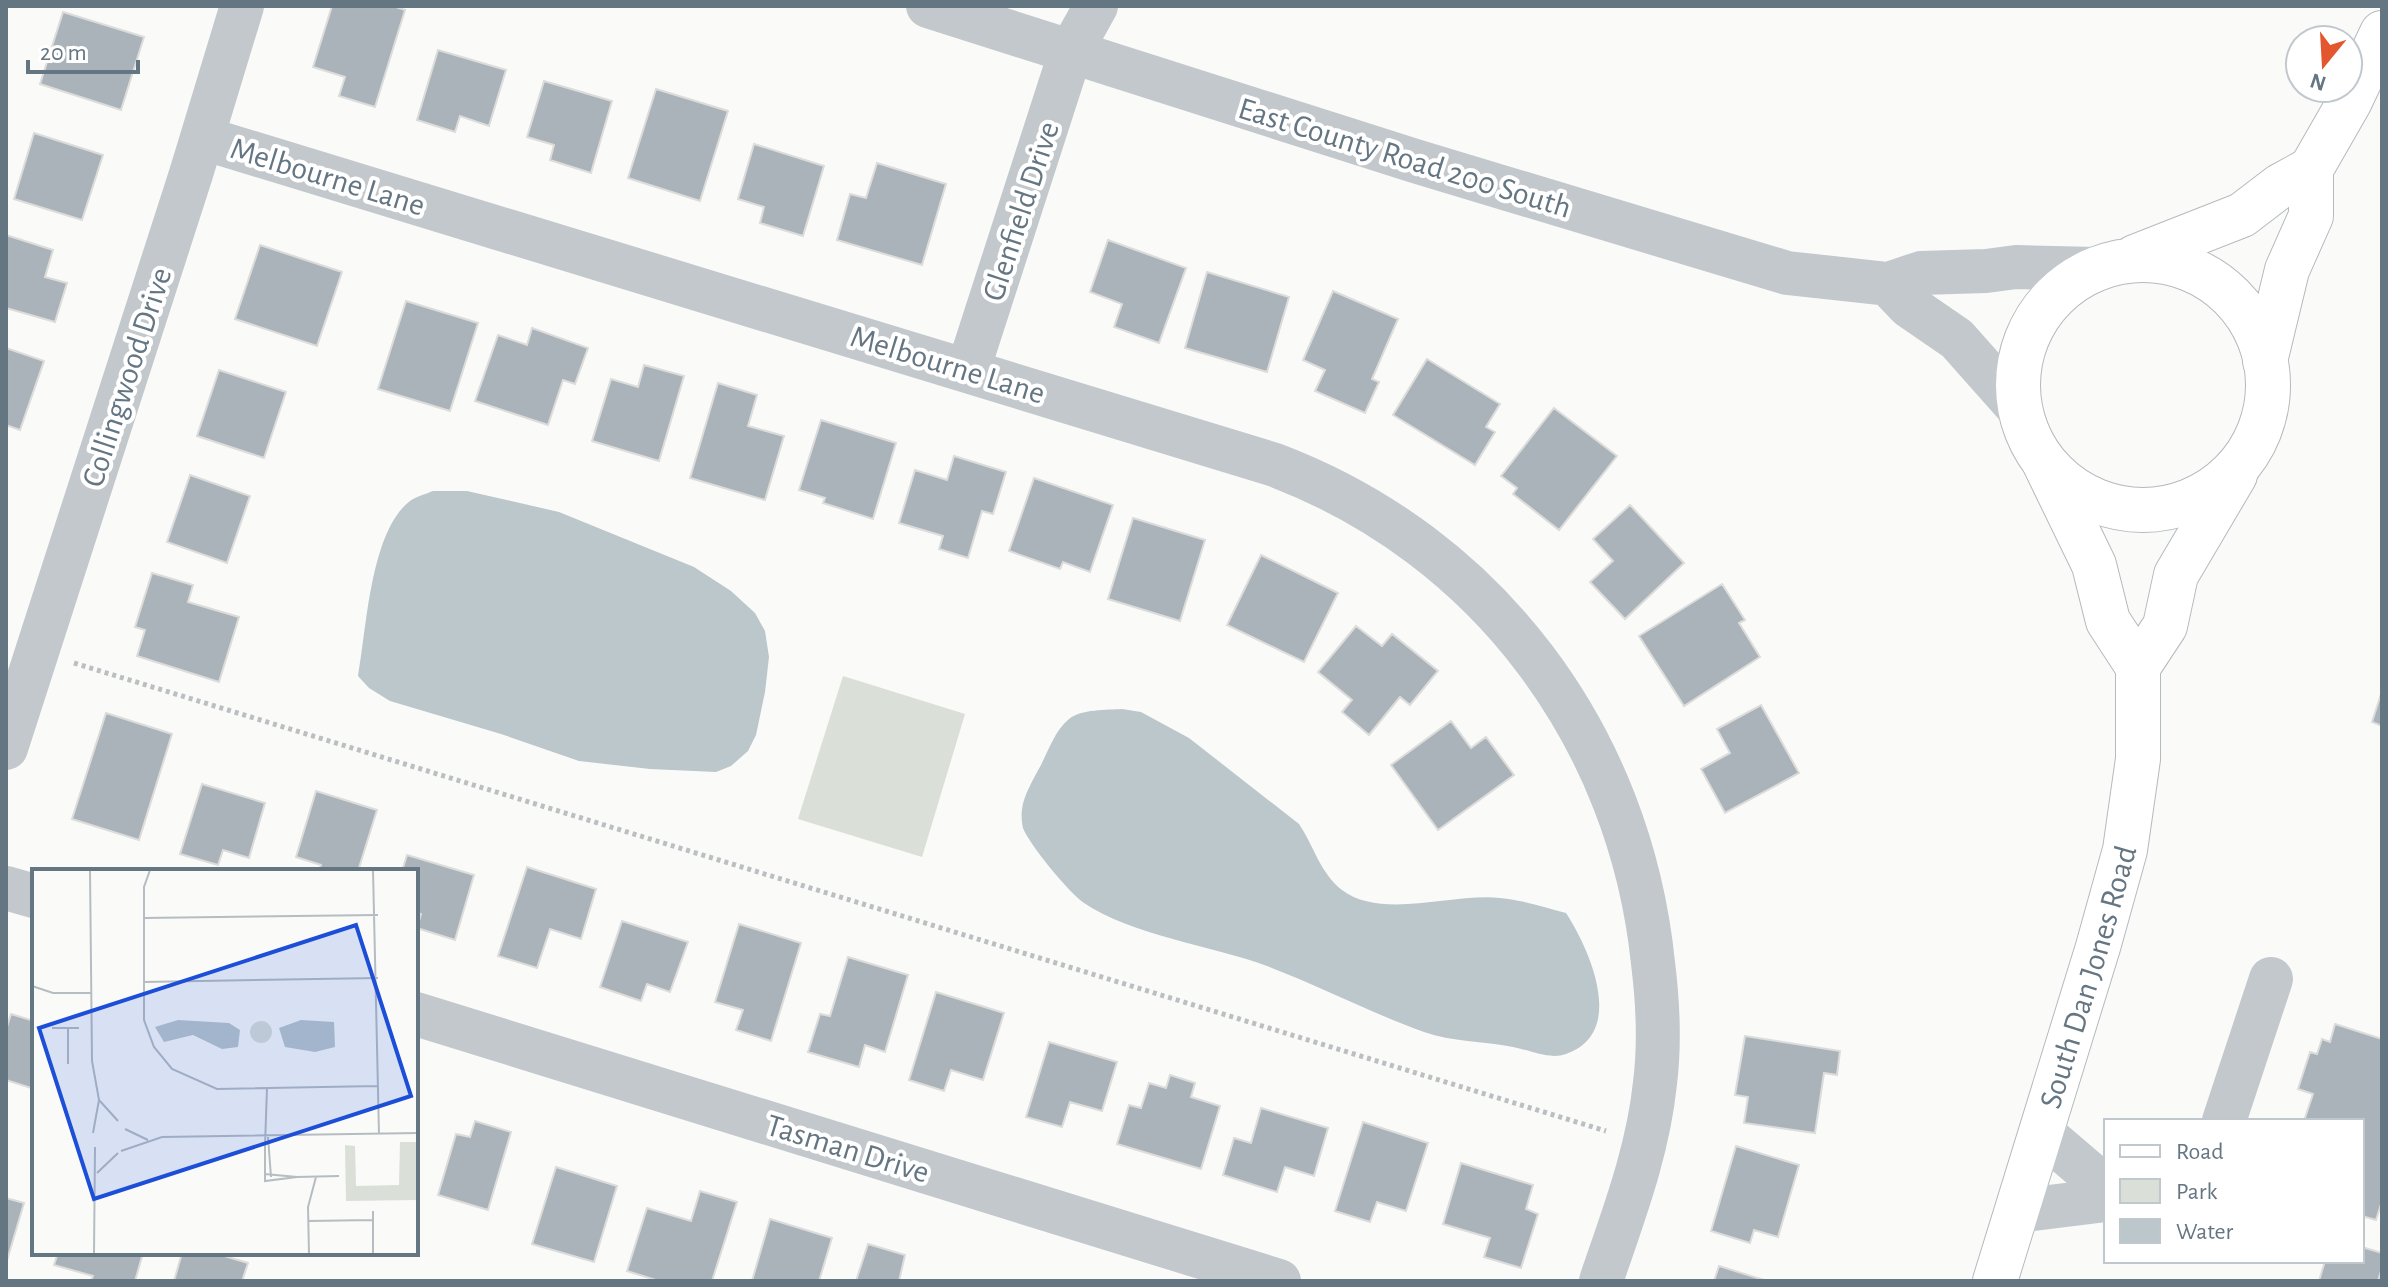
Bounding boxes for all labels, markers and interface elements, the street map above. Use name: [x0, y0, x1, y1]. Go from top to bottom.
scale bar: [28, 24, 138, 74]
north arrow: [2284, 24, 2364, 104]
text: 20 m: [40, 41, 87, 65]
text: N: [2307, 69, 2329, 95]
street label: East County Road 200 South: [1234, 92, 1575, 224]
street label: Glenfield Drive: [977, 118, 1065, 305]
street label: Melbourne Lane: [227, 132, 429, 222]
street label: Collingwood Drive: [76, 264, 177, 491]
street label: Melbourne Lane: [847, 320, 1049, 410]
street label: South Dan Jones Road: [2034, 842, 2142, 1112]
inset map: [32, 869, 418, 1255]
street label: Tasman Drive: [762, 1109, 933, 1189]
legend: [2104, 1119, 2364, 1263]
text: Road: [2176, 1140, 2224, 1164]
text: Park: [2176, 1180, 2217, 1204]
text: Water: [2176, 1220, 2234, 1244]

